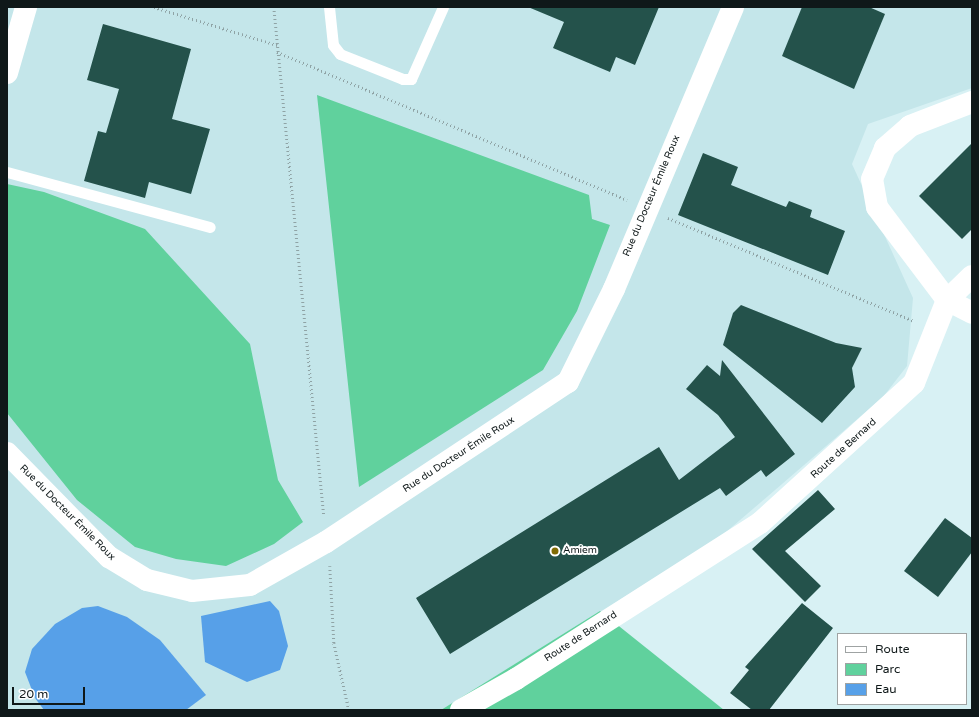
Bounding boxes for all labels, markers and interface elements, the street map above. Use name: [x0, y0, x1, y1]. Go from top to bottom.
street label: Rue du Docteur Émile Roux: [621, 134, 683, 258]
street label: Rue du Docteur Émile Roux: [401, 414, 517, 496]
street label: Route de Bernard: [809, 416, 879, 482]
street label: Rue du Docteur Émile Roux: [17, 463, 117, 563]
place label: Amiem: [563, 545, 597, 557]
marker: Amiem: [550, 546, 560, 556]
street label: Route de Bernard: [543, 609, 619, 665]
legend: [837, 633, 967, 705]
text: Route: [875, 642, 909, 656]
text: Parc: [875, 662, 900, 676]
scale bar: [14, 679, 87, 705]
text: Eau: [875, 682, 897, 696]
text: 20 m: [19, 687, 48, 701]

